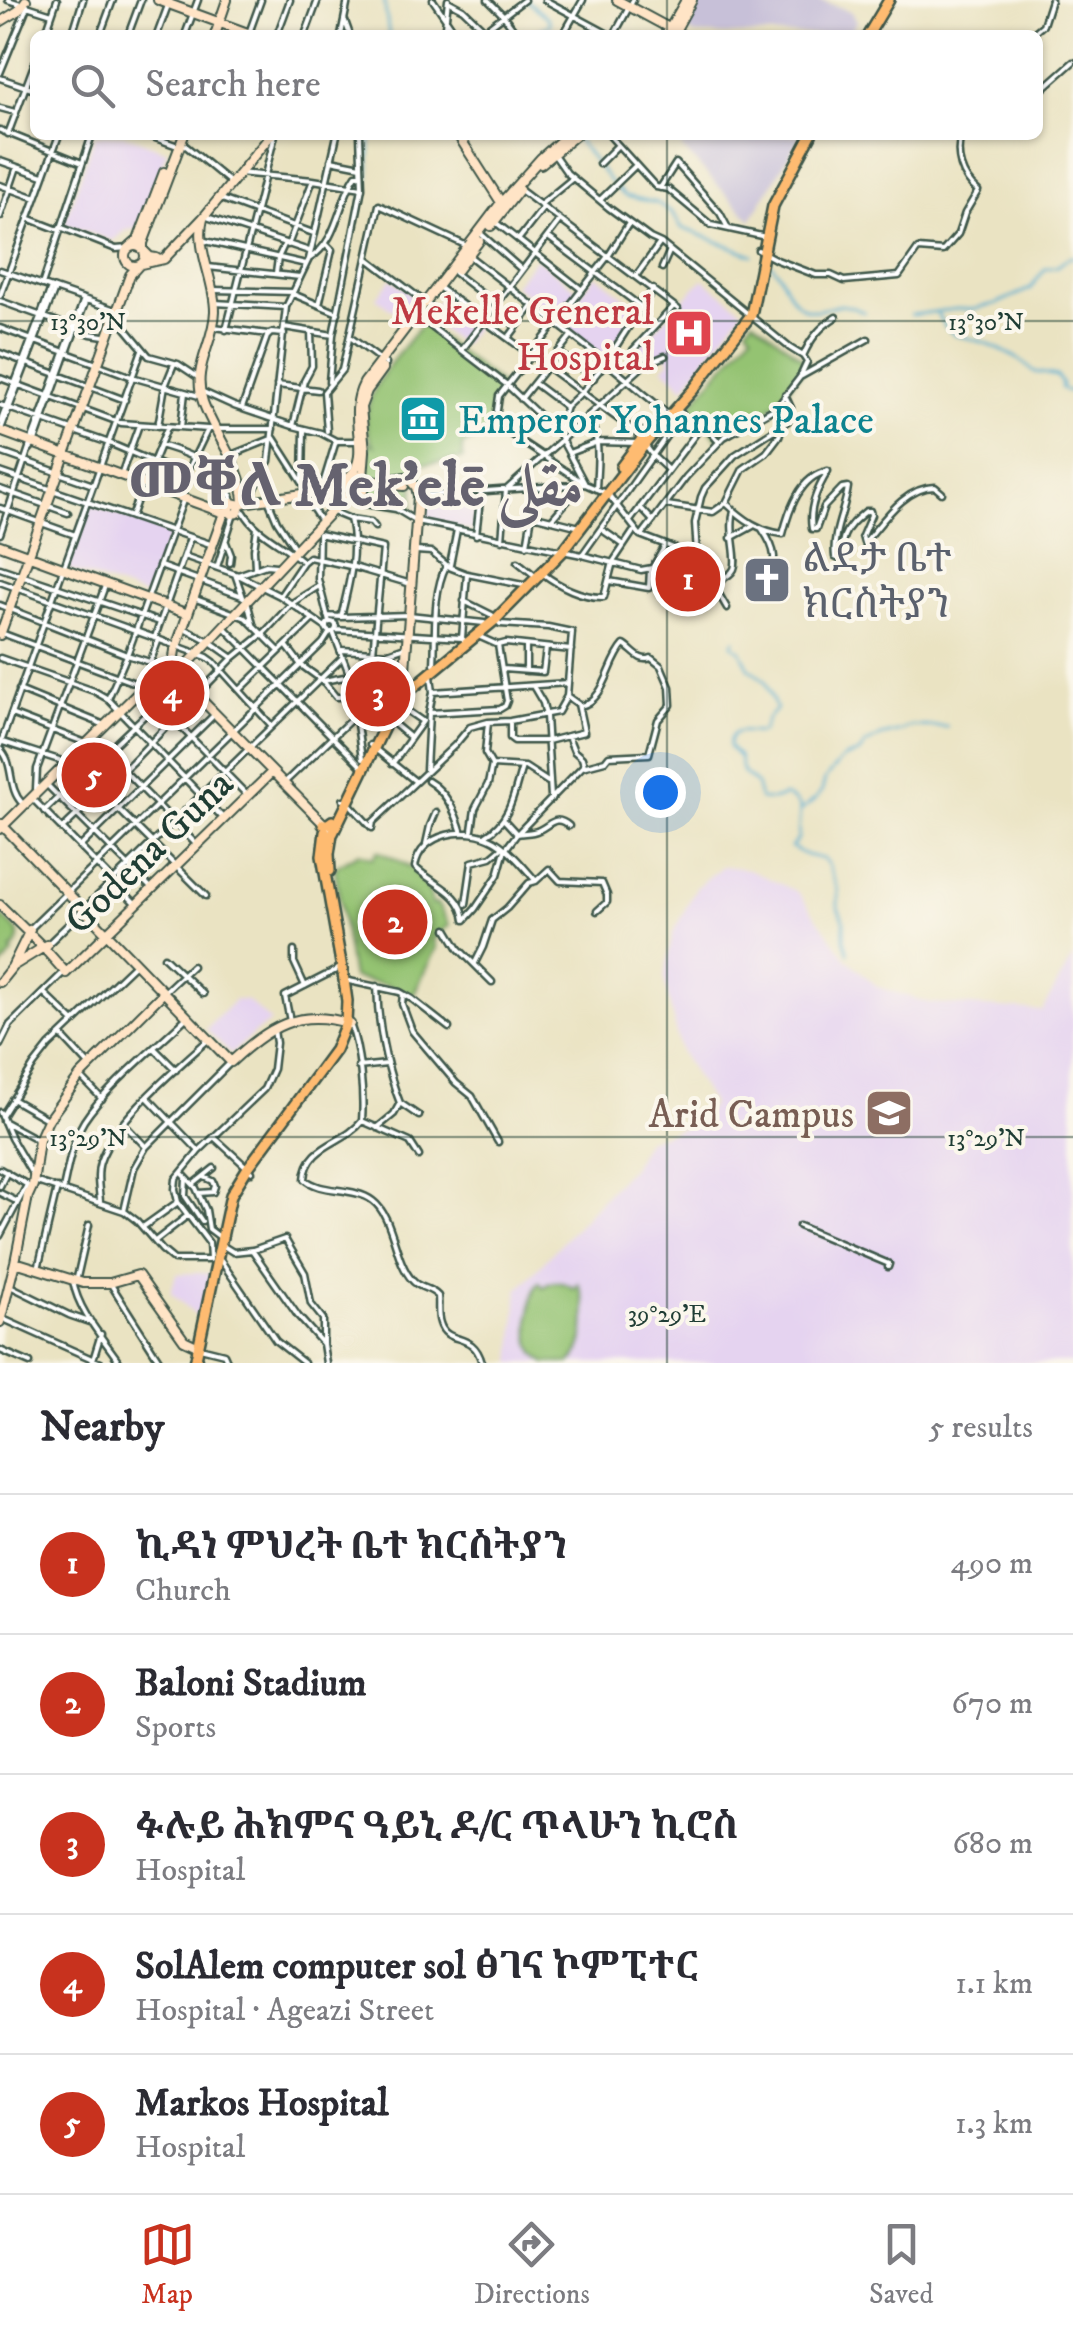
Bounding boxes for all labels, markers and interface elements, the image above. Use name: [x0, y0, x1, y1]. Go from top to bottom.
search box: [30, 30, 1043, 140]
icon: search: [65, 58, 120, 113]
text: Search here: [145, 61, 321, 109]
place label: Mekelle General Hospital: [391, 288, 654, 384]
text: 13°30'N: [50, 307, 126, 338]
hospital icon: Mekelle General Hospital: [663, 307, 715, 359]
text: 13°30'N: [948, 307, 1024, 338]
museum icon: Emperor Yohannes Palace: [397, 393, 449, 445]
place label: Emperor Yohannes Palace: [458, 397, 874, 447]
district label: መቐለ Mek'elē مقلى: [128, 450, 584, 531]
place label: ልደታ ቤተ ክርስትያን: [802, 535, 952, 631]
pin: 1: [656, 542, 720, 616]
church icon: ልደታ ቤተ ክርስትያን: [741, 554, 793, 606]
pin: 4: [140, 656, 204, 730]
pin: 3: [346, 656, 410, 732]
pin: 5: [62, 738, 126, 812]
street label: Godena Guna: [55, 760, 245, 946]
your location: [635, 767, 686, 818]
pin: 2: [362, 884, 428, 960]
school or university icon: Arid Campus: [863, 1087, 915, 1139]
place label: Arid Campus: [648, 1091, 854, 1141]
text: 13°29'N: [49, 1123, 127, 1154]
text: 13°29'N: [947, 1123, 1025, 1154]
text: 39°29'E: [628, 1299, 706, 1330]
text: Nearby: [40, 1402, 164, 1454]
text: 5 results: [929, 1408, 1033, 1448]
text: ኪዳነ ምህረት ቤተ ክርስትያን: [135, 1523, 567, 1571]
text: 1: [67, 1544, 78, 1584]
text: 490 m: [950, 1544, 1033, 1584]
text: Church: [135, 1571, 231, 1611]
text: Baloni Stadium: [135, 1660, 367, 1708]
text: 2: [65, 1684, 80, 1724]
text: 670 m: [951, 1684, 1033, 1724]
text: Sports: [135, 1708, 216, 1748]
text: ፉሉይ ሕክምና ዓይኒ ዶ/ር ጥላሁን ኪሮስ: [135, 1803, 738, 1851]
text: 3: [67, 1824, 78, 1864]
text: 680 m: [952, 1824, 1033, 1864]
text: Hospital: [135, 1851, 245, 1891]
text: SolAlem computer sol ፅገና ኮምፒተር: [135, 1943, 699, 1991]
text: 4: [63, 1964, 82, 2004]
text: 1.1 km: [955, 1964, 1033, 2004]
text: Hospital · Ageazi Street: [135, 1991, 434, 2031]
text: Markos Hospital: [135, 2080, 389, 2128]
text: 5: [65, 2104, 80, 2144]
text: 1.3 km: [955, 2104, 1033, 2144]
text: Hospital: [135, 2128, 245, 2168]
tab: Map: [140, 2217, 195, 2312]
tab: Directions: [474, 2217, 590, 2312]
tab: Saved: [869, 2217, 933, 2312]

